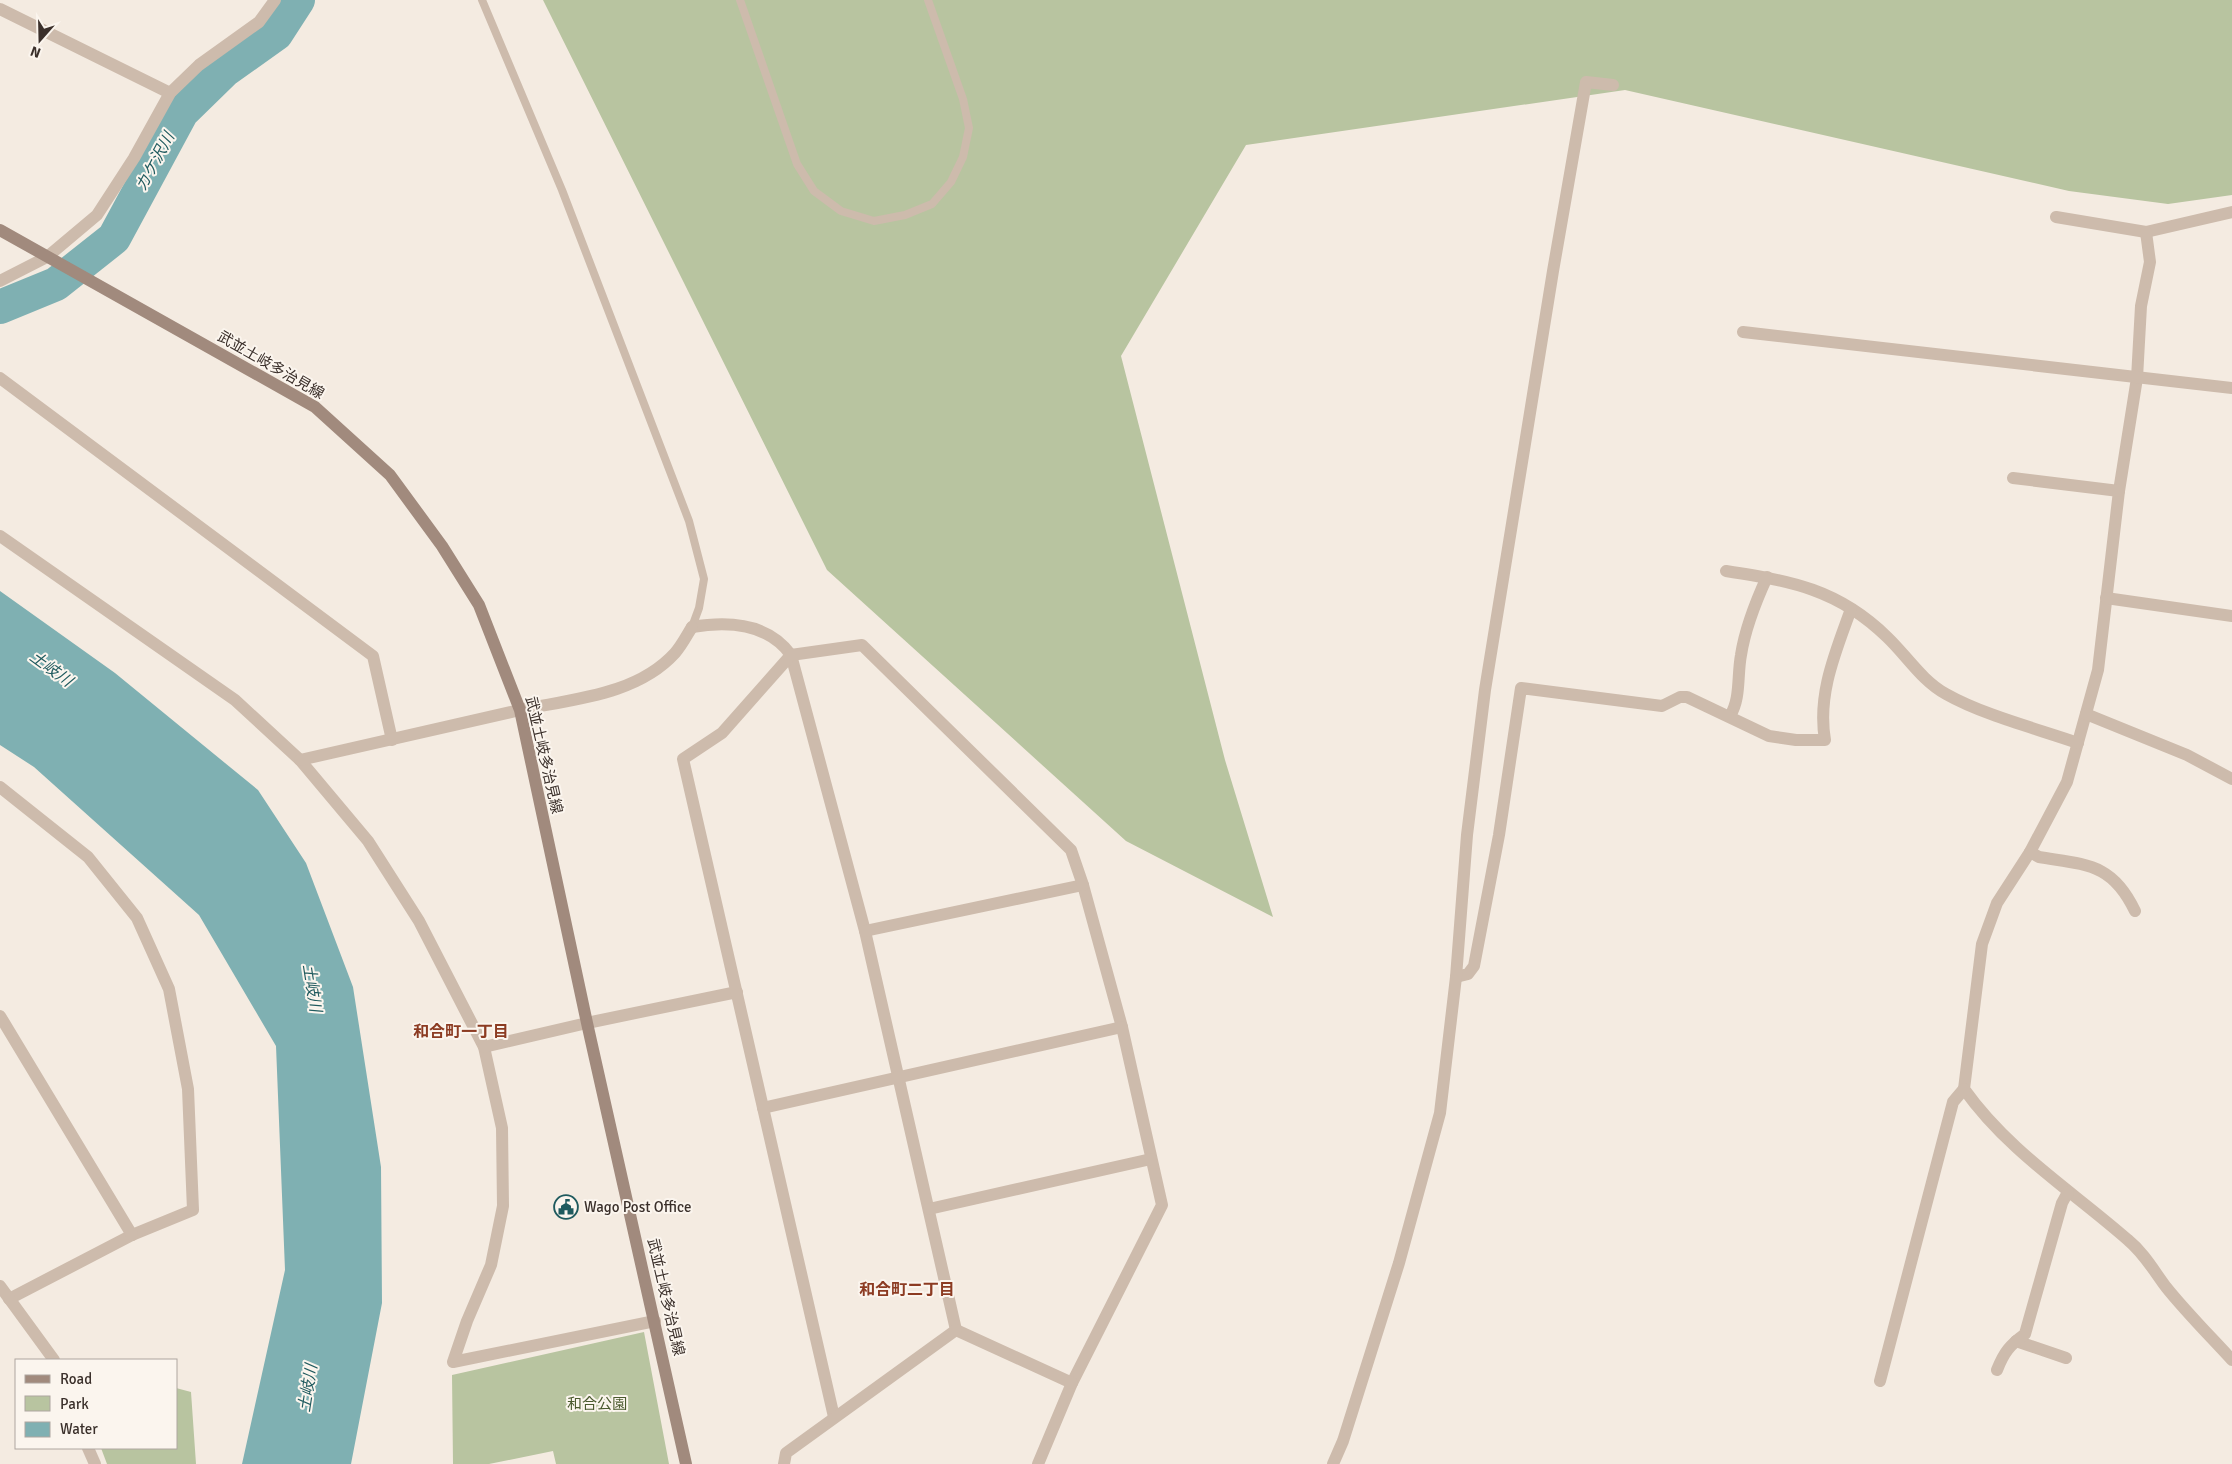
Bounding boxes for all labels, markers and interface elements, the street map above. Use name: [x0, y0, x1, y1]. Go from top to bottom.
north arrow: [15, 15, 65, 65]
text: N: [28, 42, 43, 61]
water label: カケ沢川: [131, 127, 180, 195]
street label: 武並土岐多治見線: [215, 327, 327, 403]
water label: 土岐川: [26, 647, 78, 692]
street label: 武並土岐多治見線: [522, 695, 566, 815]
water label: 土岐川: [298, 963, 326, 1015]
district label: 和合町一丁目: [413, 1022, 509, 1042]
public building icon: Wago Post Office: [553, 1194, 579, 1220]
place label: Wago Post Office: [584, 1198, 692, 1216]
street label: 武並土岐多治見線: [644, 1237, 688, 1357]
district label: 和合町二丁目: [859, 1280, 955, 1300]
legend: [15, 1359, 178, 1449]
water label: 土岐川: [294, 1361, 322, 1413]
text: Road: [60, 1370, 92, 1388]
text: Park: [60, 1395, 89, 1413]
park label: 和合公園: [567, 1395, 627, 1413]
text: Water: [60, 1420, 98, 1438]

